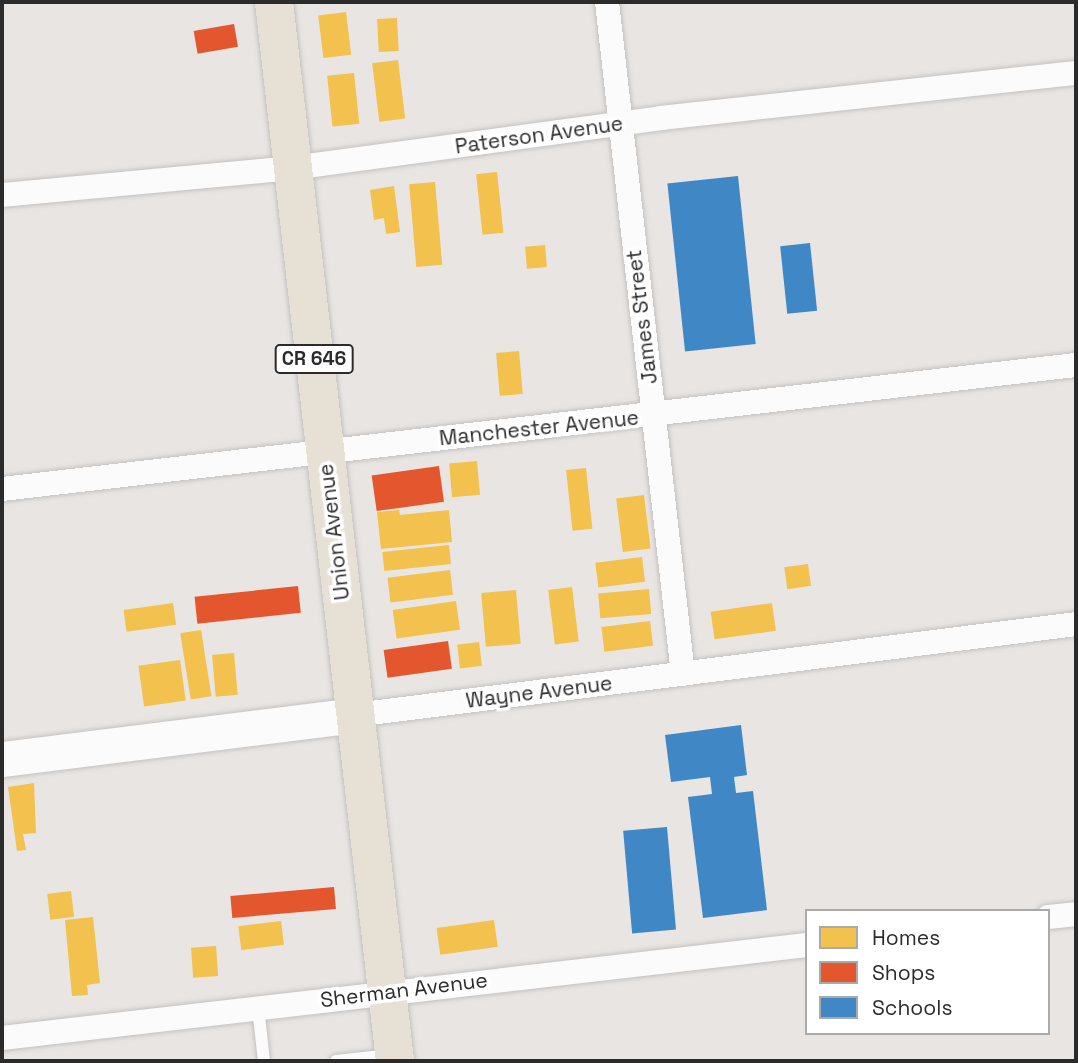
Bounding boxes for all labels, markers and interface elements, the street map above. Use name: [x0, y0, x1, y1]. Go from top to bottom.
street label: Paterson Avenue: [453, 111, 625, 159]
street label: James Street: [621, 248, 663, 386]
road number: CR 646: [274, 344, 354, 374]
street label: Manchester Avenue: [438, 405, 640, 451]
street label: Union Avenue: [313, 462, 355, 602]
street label: Wayne Avenue: [464, 670, 614, 714]
legend: [805, 909, 1050, 1035]
text: Homes: [872, 924, 940, 951]
text: Shops: [872, 959, 935, 986]
street label: Sherman Avenue: [319, 967, 489, 1013]
text: Schools: [872, 994, 952, 1021]

